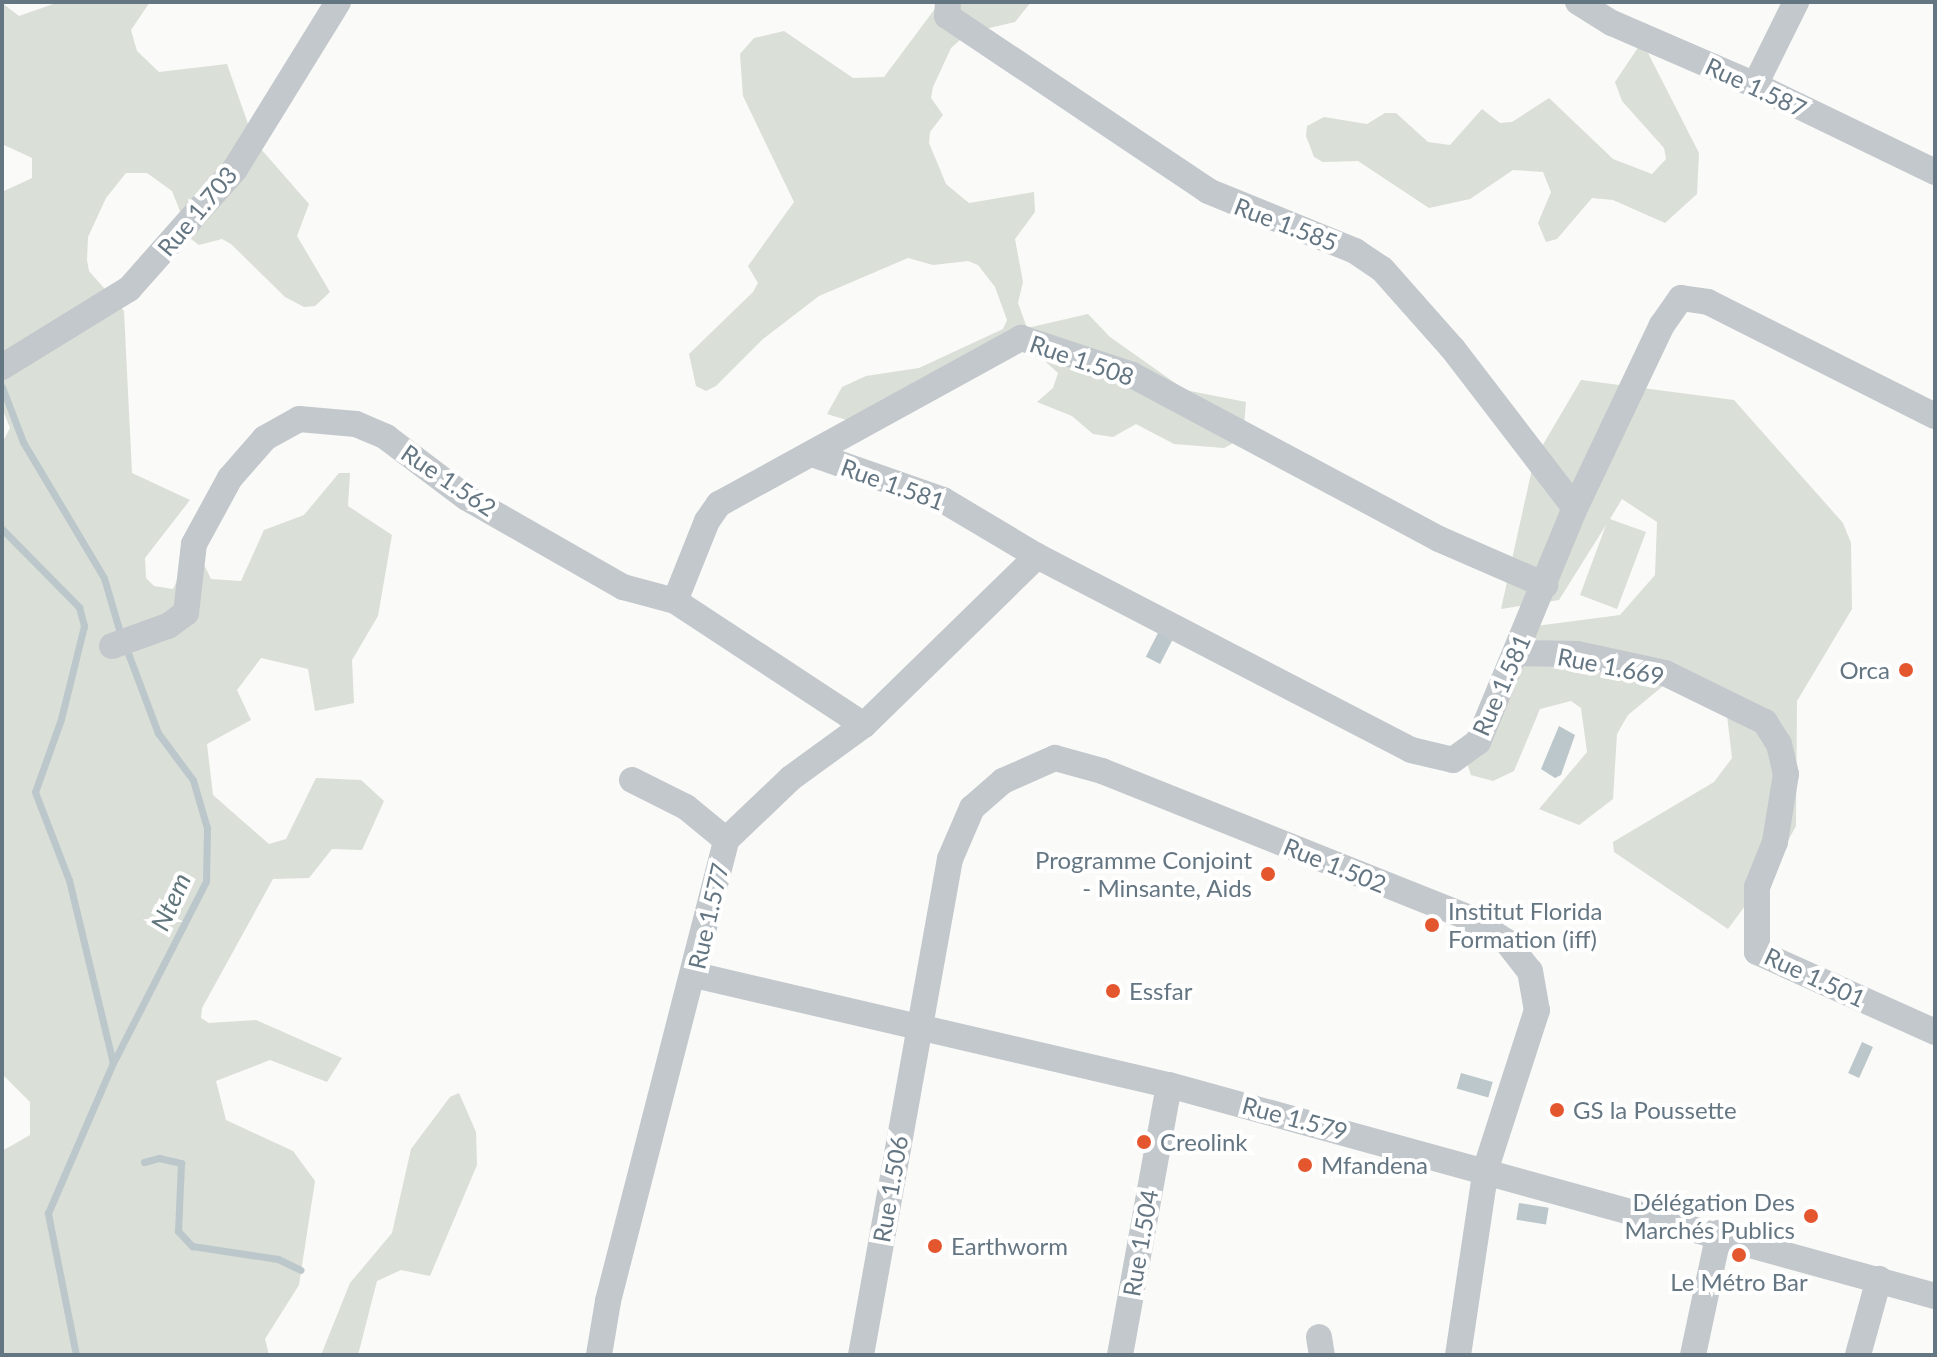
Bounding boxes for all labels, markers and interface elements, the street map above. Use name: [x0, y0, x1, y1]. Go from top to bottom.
street label: Rue 1.587: [1701, 51, 1811, 123]
street label: Rue 1.703: [151, 160, 243, 262]
street label: Rue 1.585: [1230, 191, 1342, 257]
street label: Rue 1.508: [1026, 329, 1138, 391]
street label: Rue 1.562: [396, 438, 502, 522]
street label: Rue 1.581: [837, 452, 949, 516]
street label: Rue 1.581: [1466, 630, 1536, 740]
street label: Rue 1.669: [1555, 642, 1667, 690]
place label: Orca: [1839, 656, 1890, 684]
marker: Orca: [1897, 661, 1915, 679]
street label: Rue 1.502: [1279, 831, 1391, 899]
place label: Programme Conjoint - Minsante, Aids: [1035, 846, 1252, 902]
street label: Rue 1.577: [682, 860, 734, 972]
marker: Programme Conjoint - Minsante, Aids: [1259, 865, 1277, 883]
water label: Ntem: [145, 868, 197, 936]
place label: Institut Florida Formation (iff): [1448, 897, 1602, 953]
marker: Institut Florida Formation (iff): [1423, 916, 1441, 934]
street label: Rue 1.501: [1760, 941, 1870, 1013]
place label: Essfar: [1129, 977, 1192, 1005]
marker: Essfar: [1104, 982, 1122, 1000]
street label: Rue 1.579: [1239, 1090, 1351, 1146]
place label: GS la Poussette: [1573, 1096, 1737, 1124]
marker: GS la Poussette: [1548, 1101, 1566, 1119]
place label: Creolink: [1160, 1128, 1247, 1156]
street label: Rue 1.506: [866, 1133, 914, 1245]
marker: Creolink: [1135, 1133, 1153, 1151]
place label: Mfandena: [1321, 1151, 1428, 1179]
marker: Mfandena: [1296, 1156, 1314, 1174]
street label: Rue 1.504: [1116, 1187, 1164, 1299]
place label: Délégation Des Marchés Publics: [1624, 1188, 1795, 1244]
marker: Délégation Des Marchés Publics: [1802, 1207, 1820, 1225]
place label: Earthworm: [951, 1232, 1068, 1260]
marker: Earthworm: [926, 1237, 944, 1255]
marker: Le Métro Bar: [1730, 1246, 1748, 1264]
place label: Le Métro Bar: [1670, 1268, 1808, 1296]

